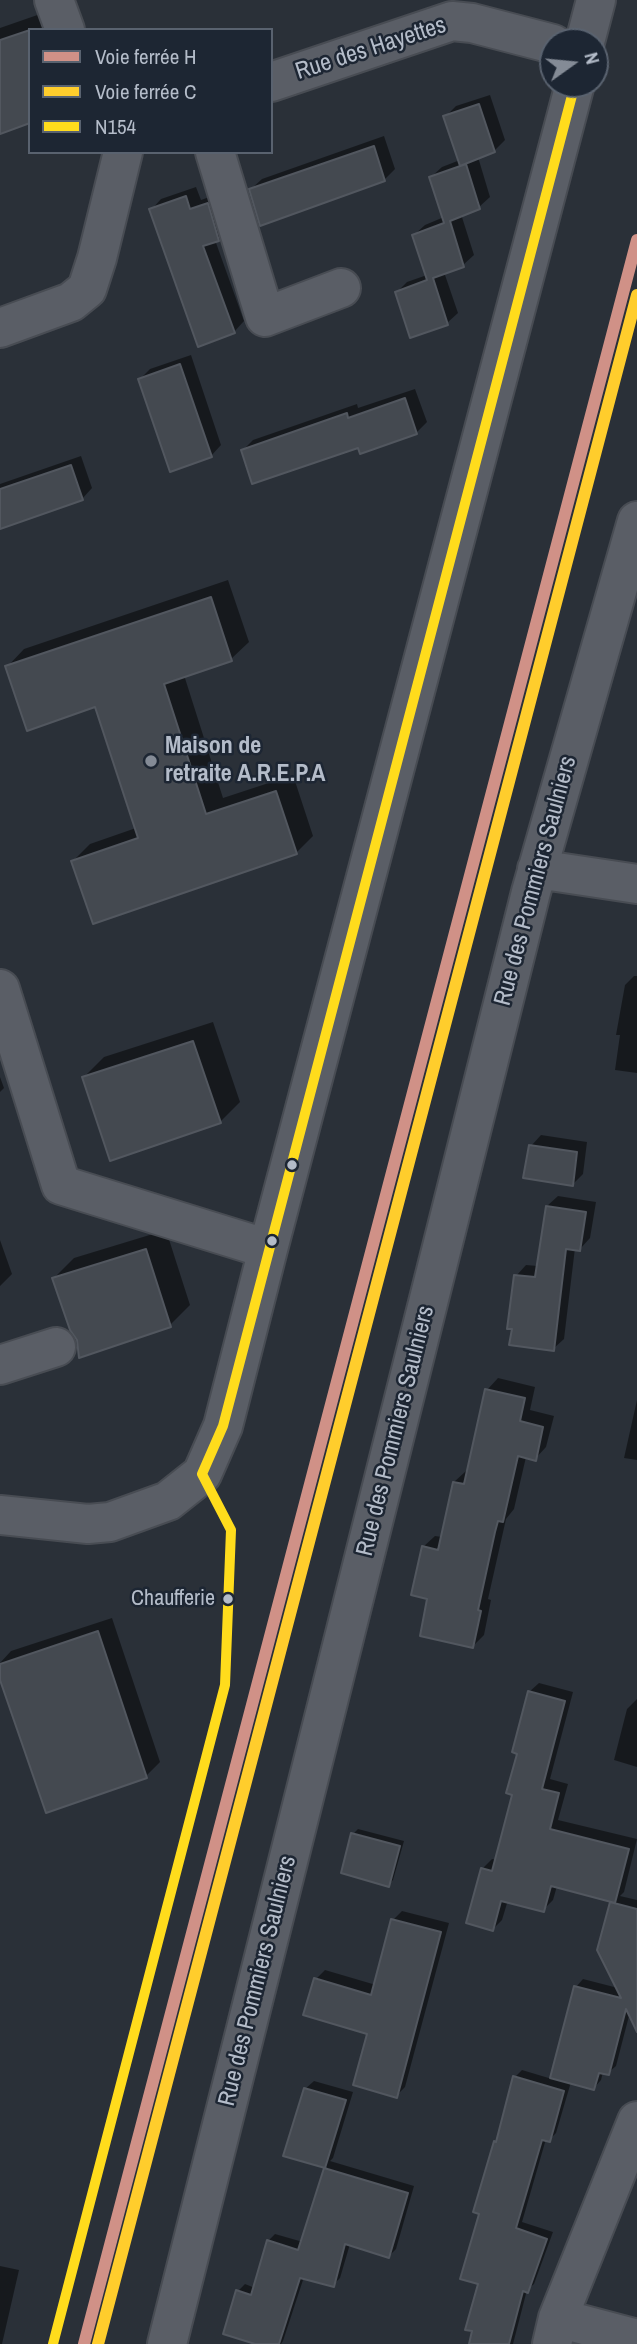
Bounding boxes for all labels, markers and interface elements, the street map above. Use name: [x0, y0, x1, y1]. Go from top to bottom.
street label: Rue des Hayettes: [292, 11, 450, 87]
legend: [28, 28, 273, 154]
north arrow: [539, 28, 609, 98]
text: Voie ferrée H: [95, 42, 196, 71]
text: N: [578, 49, 606, 67]
text: Voie ferrée C: [95, 77, 196, 106]
text: N154: [95, 112, 136, 141]
place label: Maison de retraite A.R.E.P.A: [165, 733, 325, 789]
marker: Maison de retraite A.R.E.P.A: [143, 753, 159, 769]
street label: Rue des Pommiers Saulniers: [489, 753, 583, 1009]
unlabelled marker: [285, 1158, 299, 1172]
unlabelled marker: [265, 1234, 279, 1248]
street label: Rue des Pommiers Saulniers: [351, 1303, 441, 1559]
place label: Chaufferie: [131, 1586, 215, 1612]
marker: Chaufferie: [221, 1592, 235, 1606]
street label: Rue des Pommiers Saulniers: [213, 1853, 303, 2109]

